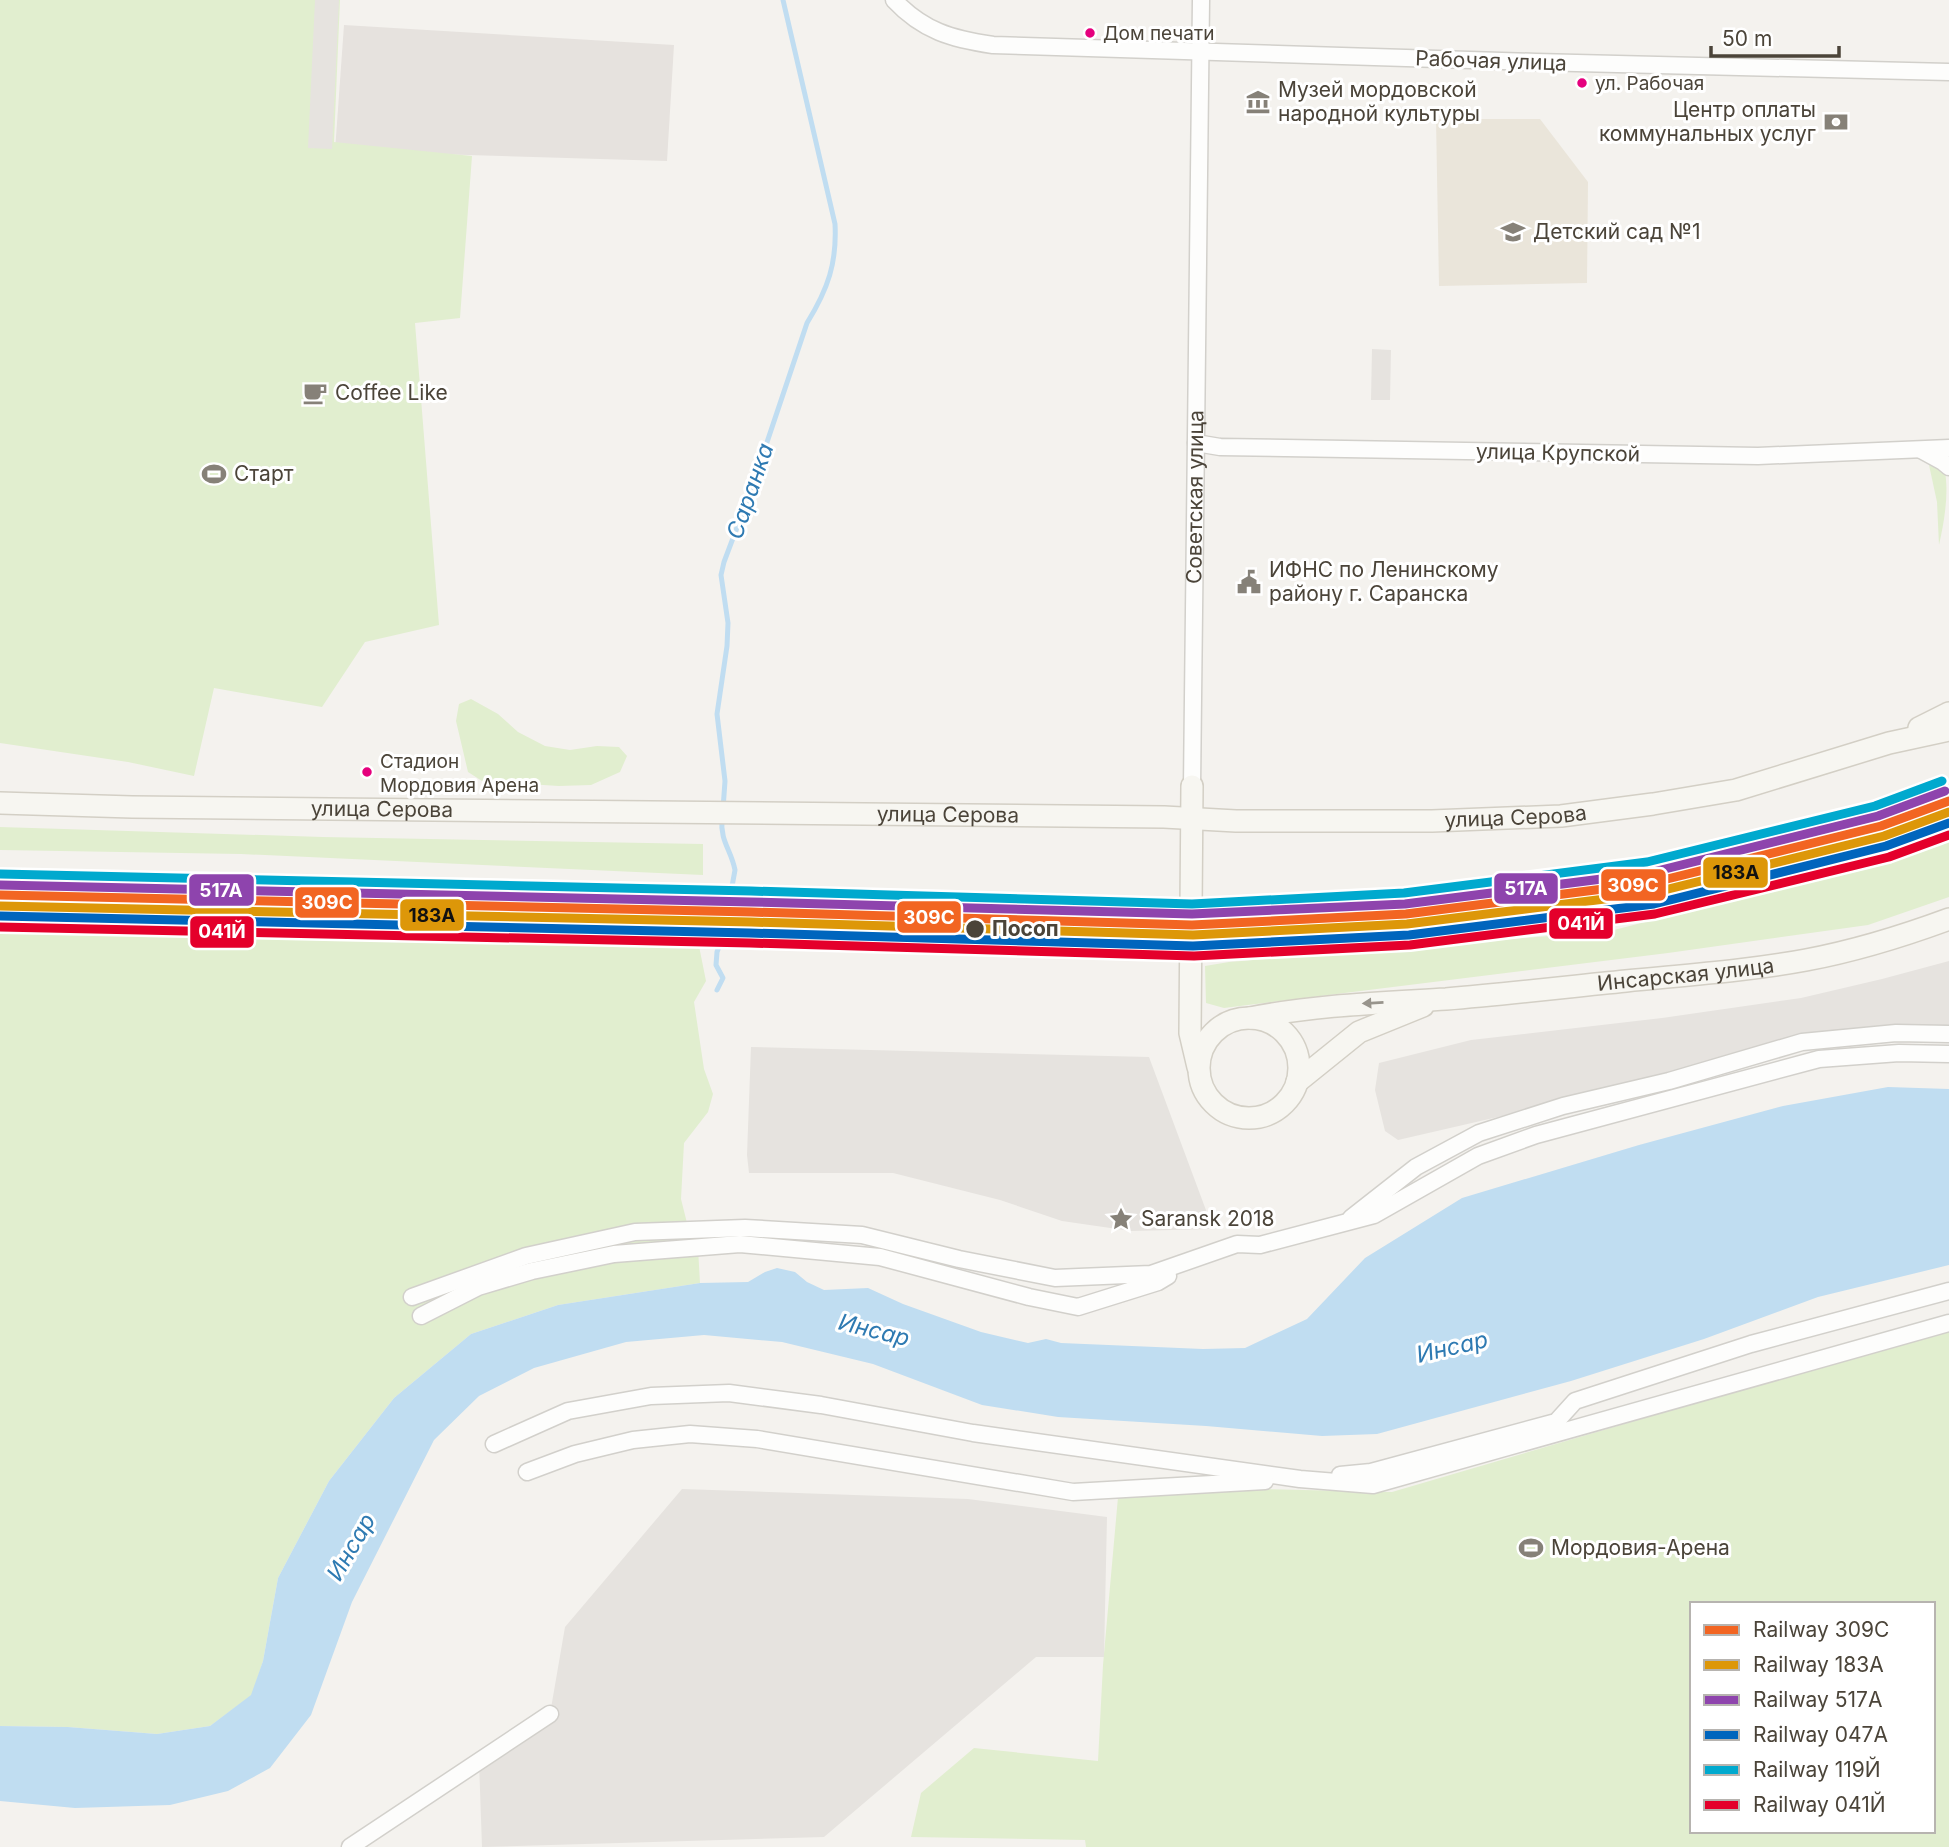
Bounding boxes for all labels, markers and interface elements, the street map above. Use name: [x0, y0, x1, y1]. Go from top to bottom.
scale bar: [1711, 14, 1839, 58]
place label: Дом печати: [1103, 22, 1214, 45]
marker: Дом печати: [1083, 26, 1097, 40]
text: 50 m: [1722, 26, 1772, 51]
street label: Рабочая улица: [1415, 45, 1567, 76]
place label: ул. Рабочая: [1595, 72, 1704, 95]
marker: ул. Рабочая: [1575, 76, 1589, 90]
place label: Музей мордовской народной культуры: [1278, 77, 1480, 126]
museum icon: Музей мордовской народной культуры: [1244, 88, 1272, 116]
place label: Центр оплаты коммунальных услуг: [1599, 97, 1816, 146]
bank icon: Центр оплаты коммунальных услуг: [1822, 108, 1850, 136]
school or university icon: Детский сад №1: [1499, 218, 1527, 246]
place label: Детский сад №1: [1533, 219, 1701, 244]
cafe icon: Coffee Like: [301, 379, 329, 407]
place label: Coffee Like: [335, 380, 448, 405]
street label: Советская улица: [1181, 410, 1208, 584]
water label: Саранка: [721, 439, 779, 543]
street label: улица Крупской: [1476, 439, 1640, 466]
sports icon: Старт: [200, 460, 228, 488]
place label: Старт: [234, 461, 294, 486]
place label: ИФНС по Ленинскому району г. Саранска: [1269, 557, 1499, 606]
public building icon: ИФНС по Ленинскому району г. Саранска: [1235, 568, 1263, 596]
place label: Стадион Мордовия Арена: [380, 750, 539, 797]
marker: Стадион Мордовия Арена: [360, 765, 374, 779]
street label: улица Серова: [311, 796, 453, 822]
street label: улица Серова: [1444, 800, 1588, 833]
street label: улица Серова: [877, 801, 1019, 828]
line badge: 183А: [1702, 856, 1769, 889]
text: 183А: [1712, 861, 1760, 884]
line badge: 309С: [1600, 868, 1667, 902]
line badge: 517А: [1493, 872, 1559, 905]
line badge: 517А: [188, 873, 255, 907]
text: 309С: [1607, 874, 1659, 897]
text: 517А: [1504, 877, 1548, 900]
text: 517А: [199, 879, 243, 902]
line badge: 309С: [294, 886, 360, 919]
text: 309С: [301, 891, 353, 914]
line badge: 183А: [399, 898, 465, 932]
line badge: 309С: [896, 900, 962, 934]
text: 183А: [408, 904, 456, 927]
text: 309С: [903, 906, 955, 929]
line badge: 041Й: [1548, 907, 1614, 940]
text: 041Й: [1557, 911, 1605, 935]
line badge: 041Й: [189, 915, 255, 949]
place label: Посоп: [992, 916, 1059, 941]
marker: Посоп: [964, 918, 986, 940]
text: 041Й: [198, 919, 246, 943]
street label: Инсарская улица: [1596, 952, 1776, 996]
one-way arrow: [1362, 997, 1384, 1008]
place icon: Saransk 2018: [1107, 1205, 1135, 1233]
place label: Saransk 2018: [1141, 1206, 1274, 1231]
water label: Инсар: [835, 1308, 913, 1352]
water label: Инсар: [1414, 1325, 1490, 1369]
water label: Инсар: [321, 1509, 381, 1585]
sports icon: Мордовия-Арена: [1517, 1534, 1545, 1562]
place label: Мордовия-Арена: [1551, 1535, 1730, 1560]
legend: [1690, 1602, 1935, 1833]
text: Railway 309С: [1753, 1617, 1889, 1642]
text: Railway 183А: [1753, 1652, 1884, 1677]
text: Railway 517А: [1753, 1687, 1882, 1712]
text: Railway 047А: [1753, 1722, 1888, 1747]
text: Railway 119Й: [1753, 1756, 1881, 1782]
text: Railway 041Й: [1753, 1791, 1886, 1817]

